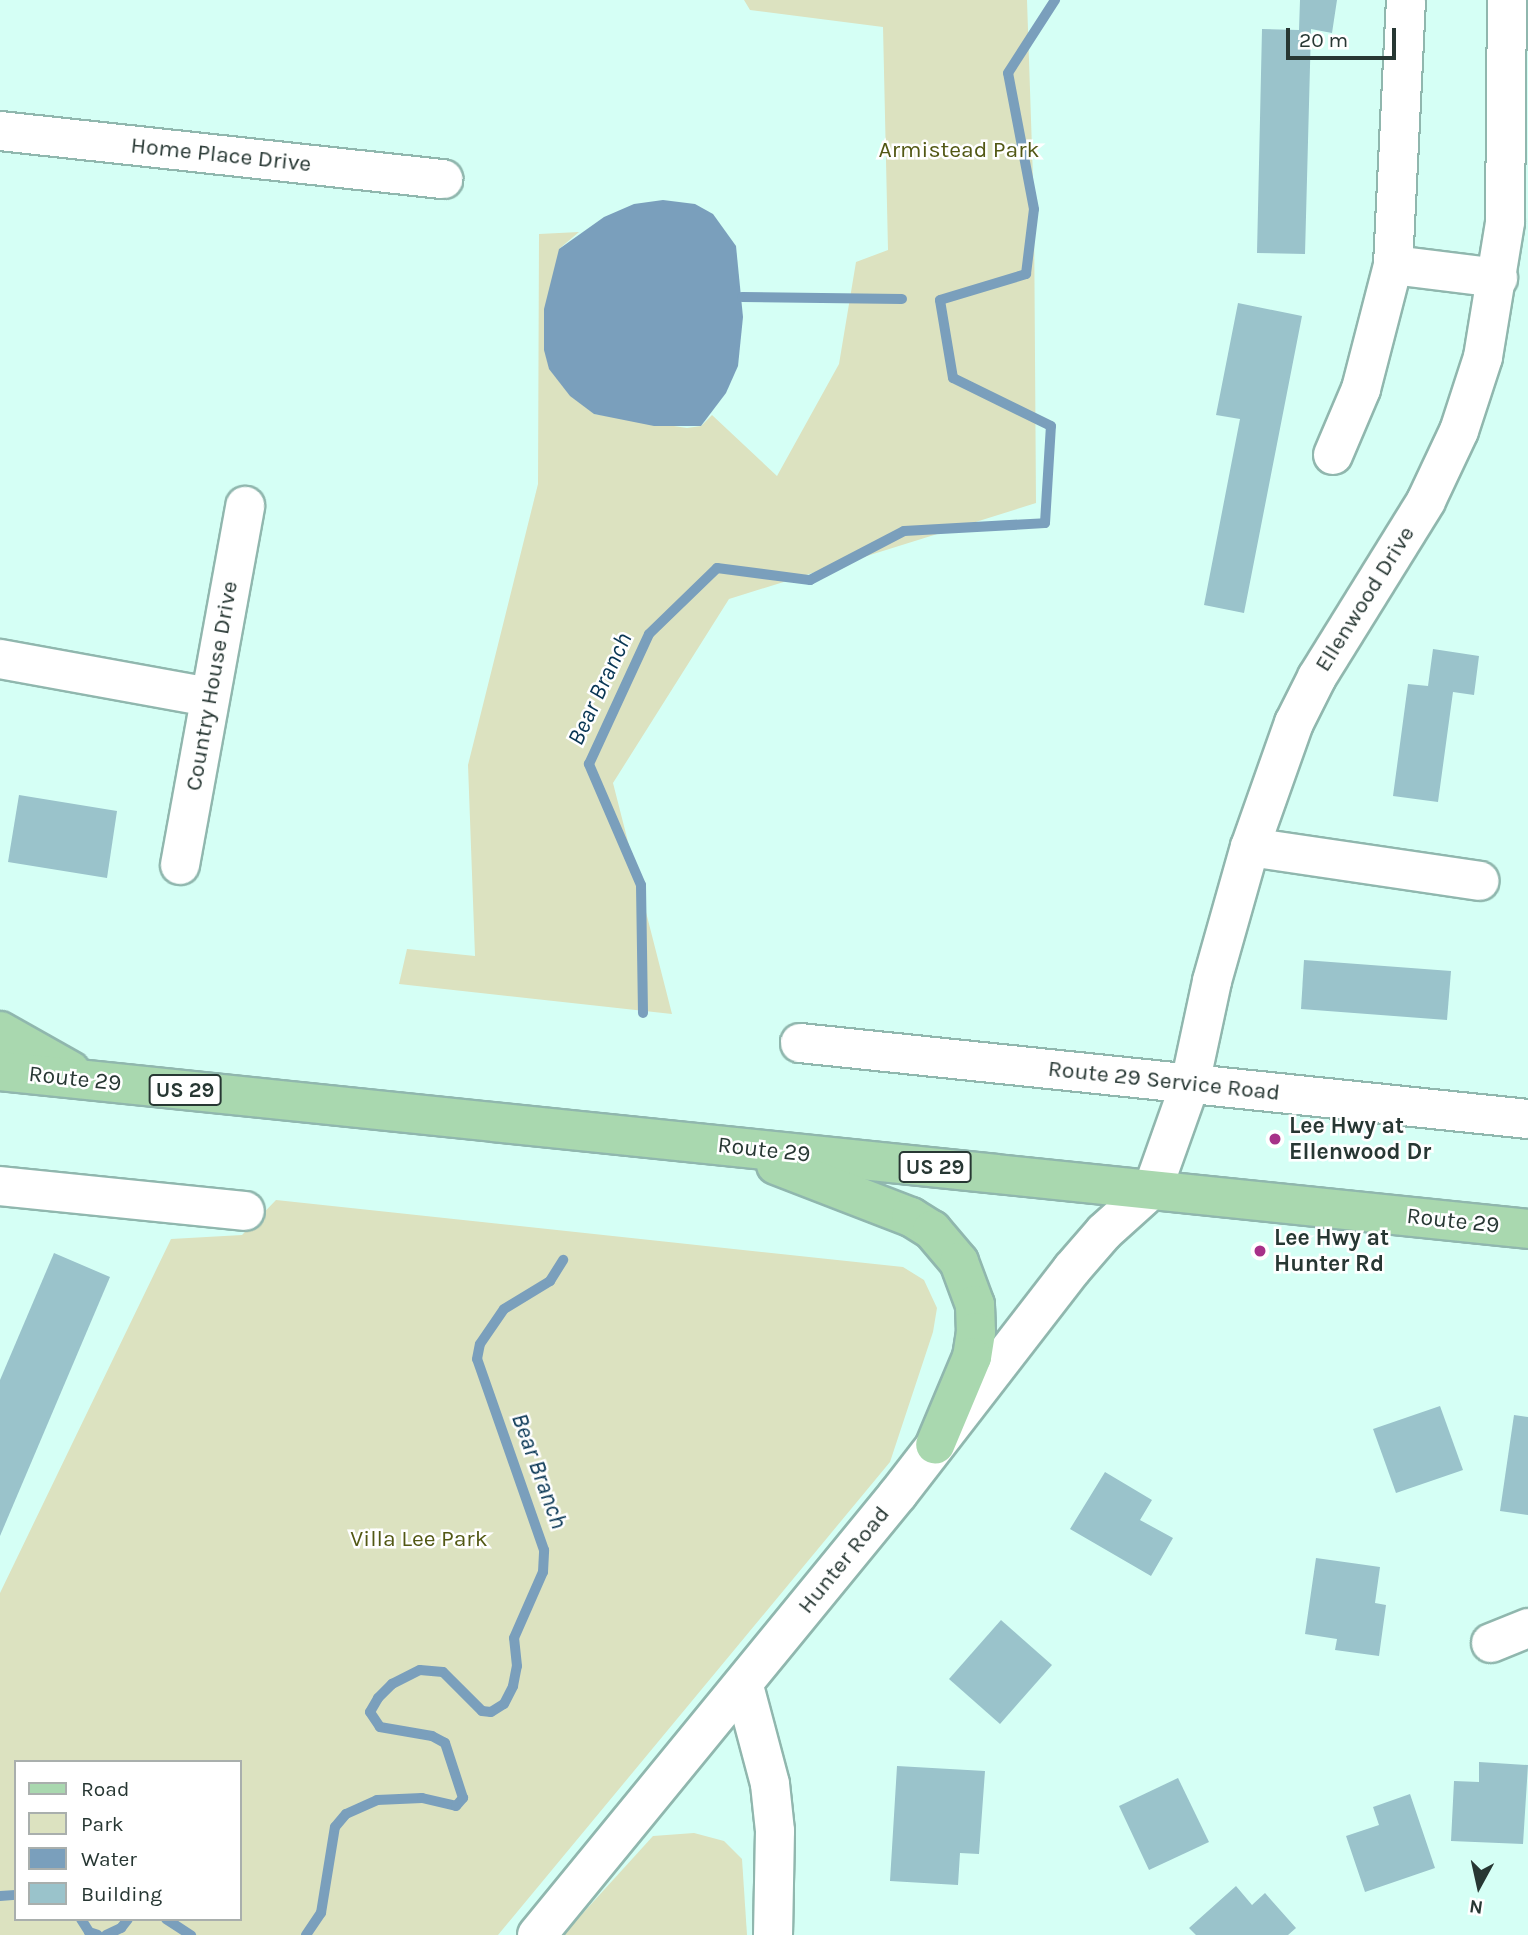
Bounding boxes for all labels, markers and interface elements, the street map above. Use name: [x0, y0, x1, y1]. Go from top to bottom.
scale bar: [1290, 14, 1400, 58]
text: 20 m: [1299, 28, 1348, 52]
street label: Home Place Drive: [129, 132, 313, 178]
park label: Armistead Park: [879, 136, 1039, 164]
street label: Ellenwood Drive: [1309, 521, 1421, 677]
street label: Country House Drive: [180, 579, 244, 793]
water label: Bear Branch: [561, 628, 639, 750]
street label: Route 29 Service Road: [1047, 1055, 1281, 1107]
street label: Route 29: [27, 1060, 123, 1098]
road number: US 29: [148, 1072, 222, 1108]
place label: Lee Hwy at Ellenwood Dr: [1289, 1112, 1431, 1166]
street label: Route 29: [716, 1131, 812, 1169]
marker: Lee Hwy at Ellenwood Dr: [1267, 1131, 1283, 1147]
road number: US 29: [898, 1150, 972, 1184]
street label: Route 29: [1405, 1202, 1501, 1240]
place label: Lee Hwy at Hunter Rd: [1274, 1224, 1389, 1278]
marker: Lee Hwy at Hunter Rd: [1252, 1243, 1268, 1259]
water label: Bear Branch: [505, 1409, 573, 1533]
street label: Hunter Road: [792, 1501, 896, 1619]
park label: Villa Lee Park: [350, 1525, 488, 1553]
legend: [14, 1760, 242, 1921]
text: Road: [81, 1777, 129, 1801]
text: Park: [81, 1812, 124, 1836]
text: Water: [81, 1847, 137, 1871]
north arrow: [1444, 1851, 1514, 1921]
text: Building: [81, 1882, 162, 1906]
text: N: [1468, 1895, 1484, 1919]

